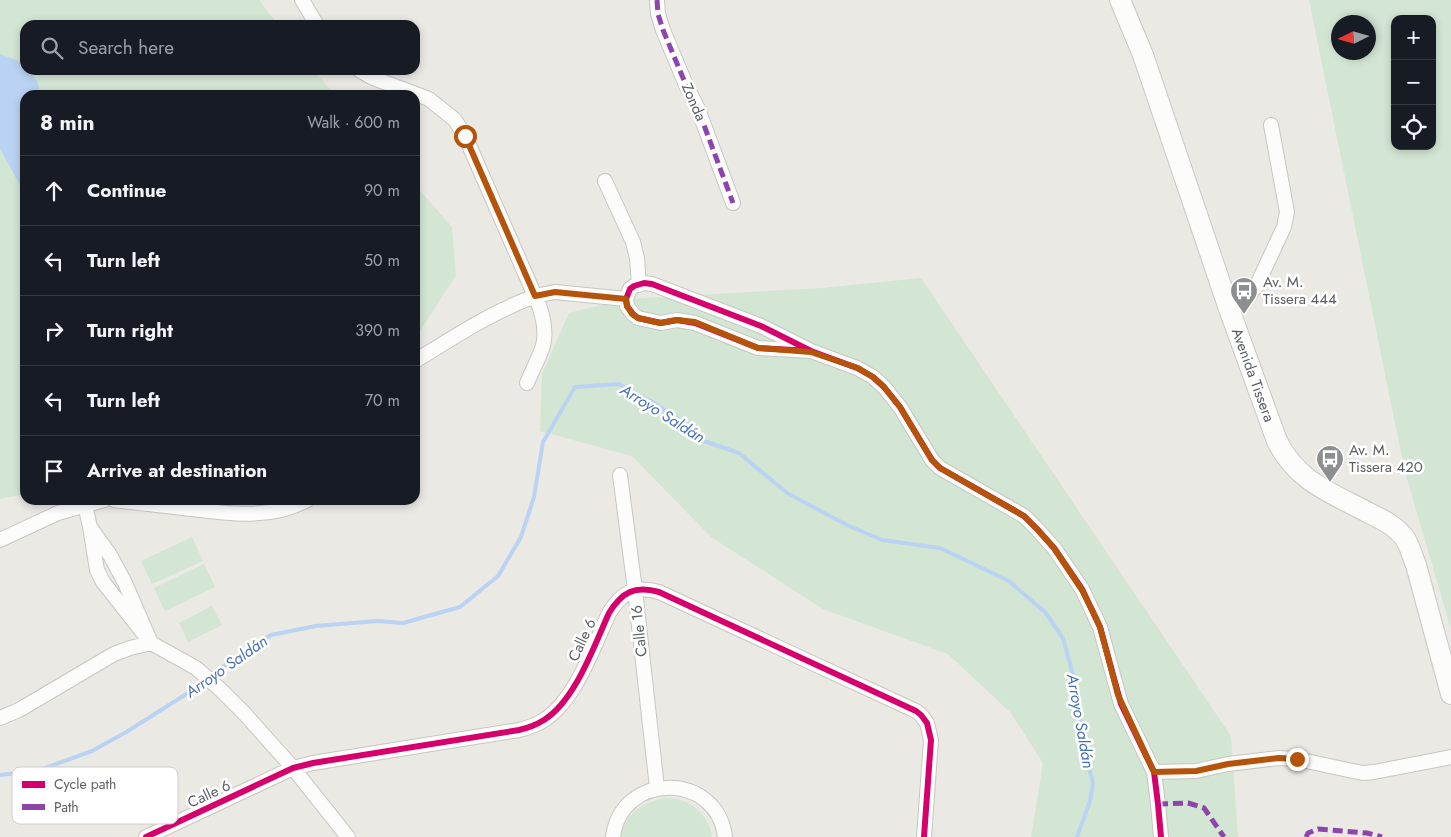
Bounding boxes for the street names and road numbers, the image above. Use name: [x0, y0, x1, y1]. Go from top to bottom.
street label: Zonda: [676, 79, 712, 125]
street label: Avenida Tissera: [1226, 325, 1280, 425]
street label: Calle 16: [625, 604, 653, 658]
street label: Calle 6: [562, 615, 602, 665]
street label: Calle 6: [184, 774, 234, 814]

